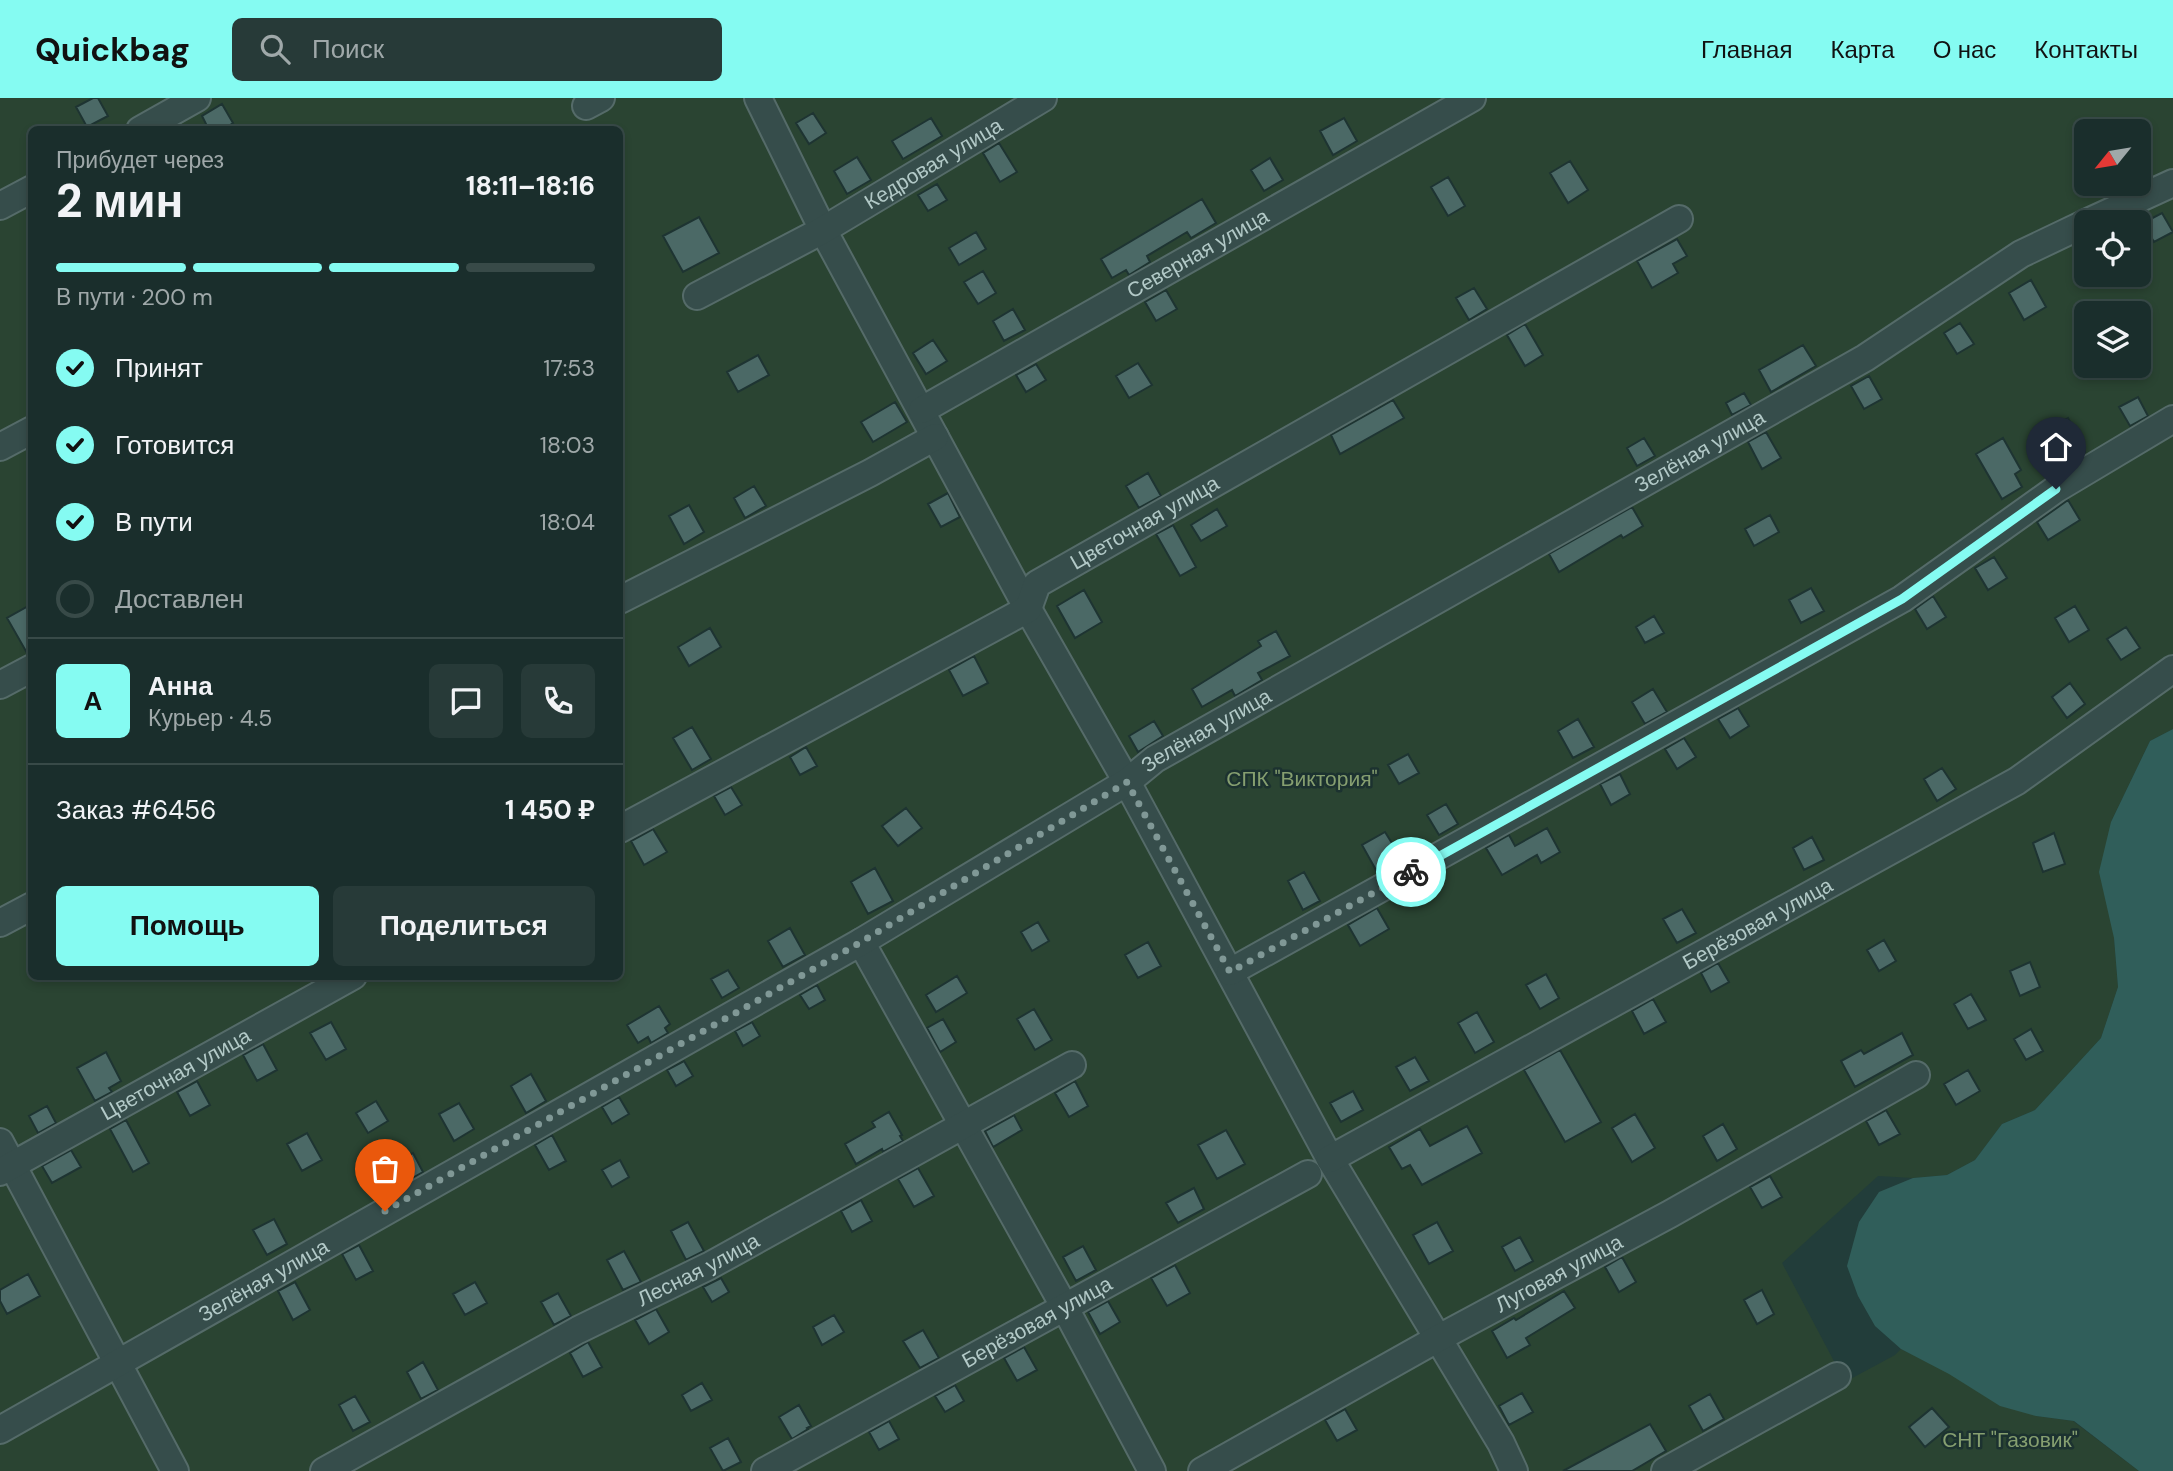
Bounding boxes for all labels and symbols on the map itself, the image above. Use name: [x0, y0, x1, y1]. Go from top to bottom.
street label: Кедровая улица: [859, 111, 1008, 216]
north arrow: [2074, 119, 2151, 196]
street label: Северная улица: [1122, 202, 1274, 305]
street label: Зелёная улица: [1629, 403, 1770, 499]
pin: [2026, 417, 2086, 489]
street label: Цветочная улица: [1065, 469, 1225, 576]
street label: Зелёная улица: [1135, 682, 1277, 779]
park label: СПК "Виктория": [1226, 765, 1378, 793]
courier: [1376, 837, 1446, 907]
street label: Берёзовая улица: [1678, 871, 1838, 976]
street label: Цветочная улица: [96, 1021, 256, 1127]
pin: [355, 1139, 415, 1211]
street label: Лесная улица: [632, 1227, 765, 1313]
street label: Луговая улица: [1490, 1228, 1628, 1319]
street label: Зелёная улица: [193, 1232, 334, 1329]
street label: Берёзовая улица: [957, 1270, 1117, 1375]
park label: СНТ "Газовик": [1942, 1426, 2078, 1454]

